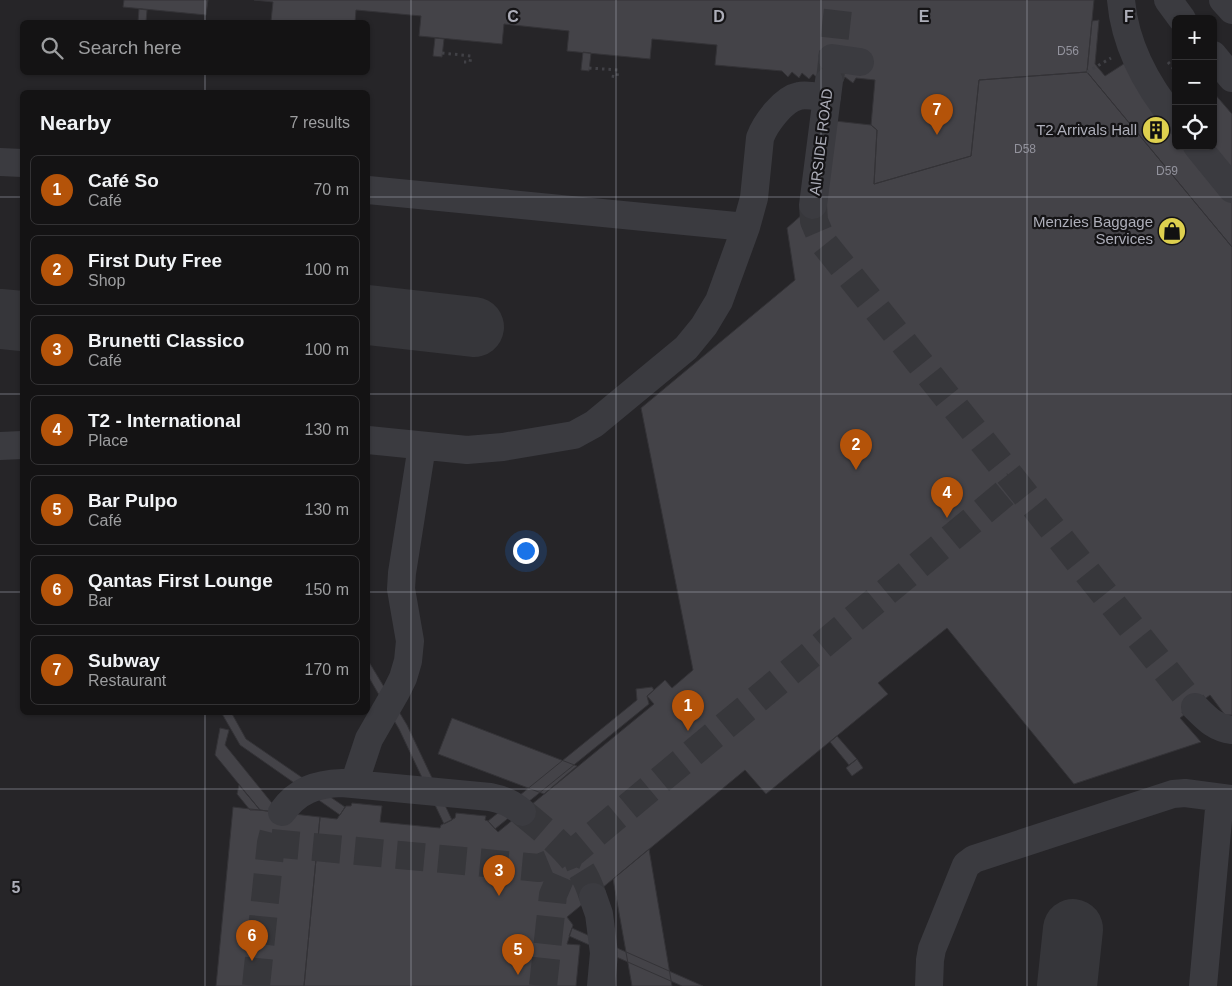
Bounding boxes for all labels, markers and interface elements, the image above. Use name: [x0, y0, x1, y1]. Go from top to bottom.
text: C: [507, 8, 519, 25]
text: D: [713, 8, 725, 25]
text: E: [919, 8, 930, 25]
text: F: [1124, 8, 1134, 25]
map controls: [1172, 15, 1217, 150]
button: +: [1172, 15, 1217, 60]
search box: [20, 20, 370, 75]
icon: search: [38, 34, 66, 62]
text: Search here: [78, 37, 182, 58]
house number: D56: [1057, 44, 1079, 58]
button: −: [1172, 60, 1217, 105]
street label: AIRSIDE ROAD: [806, 87, 836, 196]
pin: 7: [921, 94, 953, 135]
button: locate: [1172, 105, 1217, 150]
text: Nearby: [40, 111, 111, 134]
text: 7 results: [290, 114, 350, 131]
building icon: T2 Arrivals Hall: [1141, 115, 1171, 145]
place label: T2 Arrivals Hall: [1036, 121, 1137, 138]
house number: D58: [1014, 142, 1036, 156]
house number: D59: [1156, 164, 1178, 178]
text: Café So: [88, 170, 159, 191]
text: 1: [53, 181, 61, 198]
text: 70 m: [313, 181, 349, 198]
text: Café: [88, 192, 122, 209]
place label: Menzies Baggage Services: [1033, 213, 1153, 247]
shop icon: Menzies Baggage Services: [1157, 216, 1187, 246]
text: First Duty Free: [88, 250, 222, 271]
text: 2: [53, 261, 61, 278]
text: 100 m: [305, 261, 349, 278]
text: Shop: [88, 272, 125, 289]
text: Brunetti Classico: [88, 330, 244, 351]
text: 3: [53, 341, 61, 358]
text: 100 m: [305, 341, 349, 358]
text: Café: [88, 352, 122, 369]
text: T2 - International: [88, 410, 241, 431]
text: 4: [53, 421, 61, 438]
text: 130 m: [305, 421, 349, 438]
pin: 2: [840, 429, 872, 470]
text: Place: [88, 432, 128, 449]
pin: 4: [931, 477, 963, 518]
text: Bar Pulpo: [88, 490, 178, 511]
text: 5: [53, 501, 61, 518]
text: 130 m: [305, 501, 349, 518]
text: Café: [88, 512, 122, 529]
your location: [513, 538, 539, 564]
text: Qantas First Lounge: [88, 570, 273, 591]
text: 6: [53, 581, 61, 598]
text: 150 m: [305, 581, 349, 598]
text: Bar: [88, 592, 113, 609]
text: Subway: [88, 650, 160, 671]
text: 7: [53, 661, 61, 678]
text: 170 m: [305, 661, 349, 678]
text: Restaurant: [88, 672, 166, 689]
pin: 1: [672, 690, 704, 731]
pin: 3: [483, 855, 515, 896]
text: 5: [12, 879, 21, 896]
pin: 6: [236, 920, 268, 961]
pin: 5: [502, 934, 534, 975]

